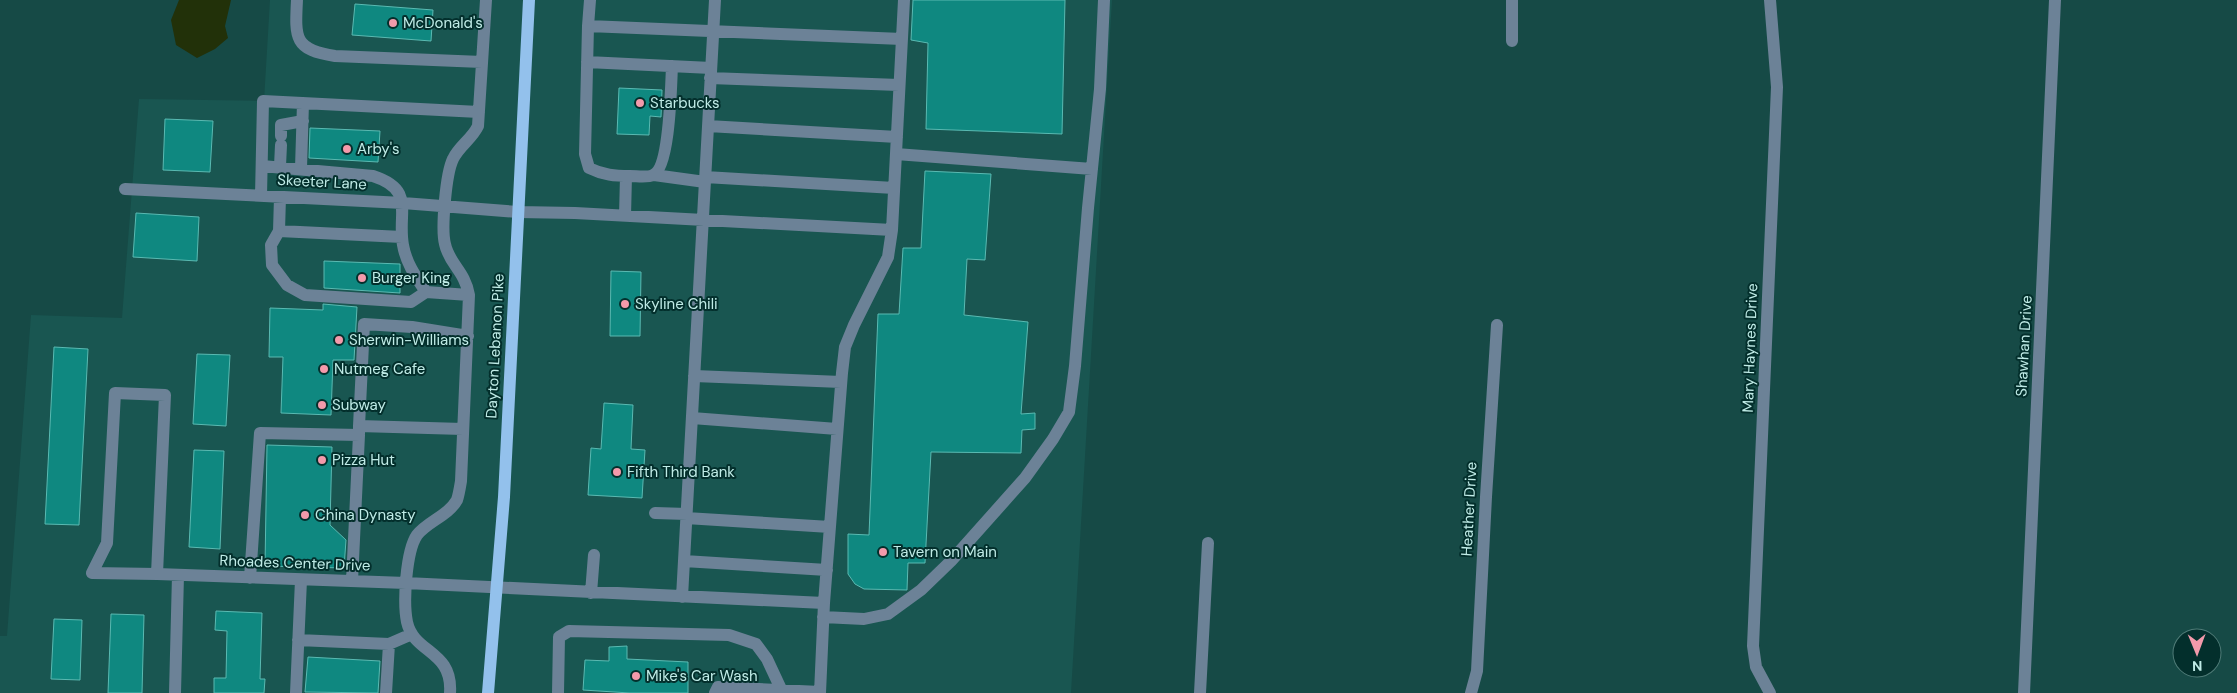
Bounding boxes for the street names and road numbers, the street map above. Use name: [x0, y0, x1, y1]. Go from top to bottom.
street label: Skeeter Lane: [277, 170, 367, 194]
street label: Dayton Lebanon Pike: [481, 273, 509, 419]
street label: Mary Haynes Drive: [1738, 283, 1762, 413]
street label: Shawhan Drive: [2011, 295, 2037, 397]
street label: Heather Drive: [1457, 461, 1481, 557]
street label: Rhoades Center Drive: [219, 550, 371, 576]

